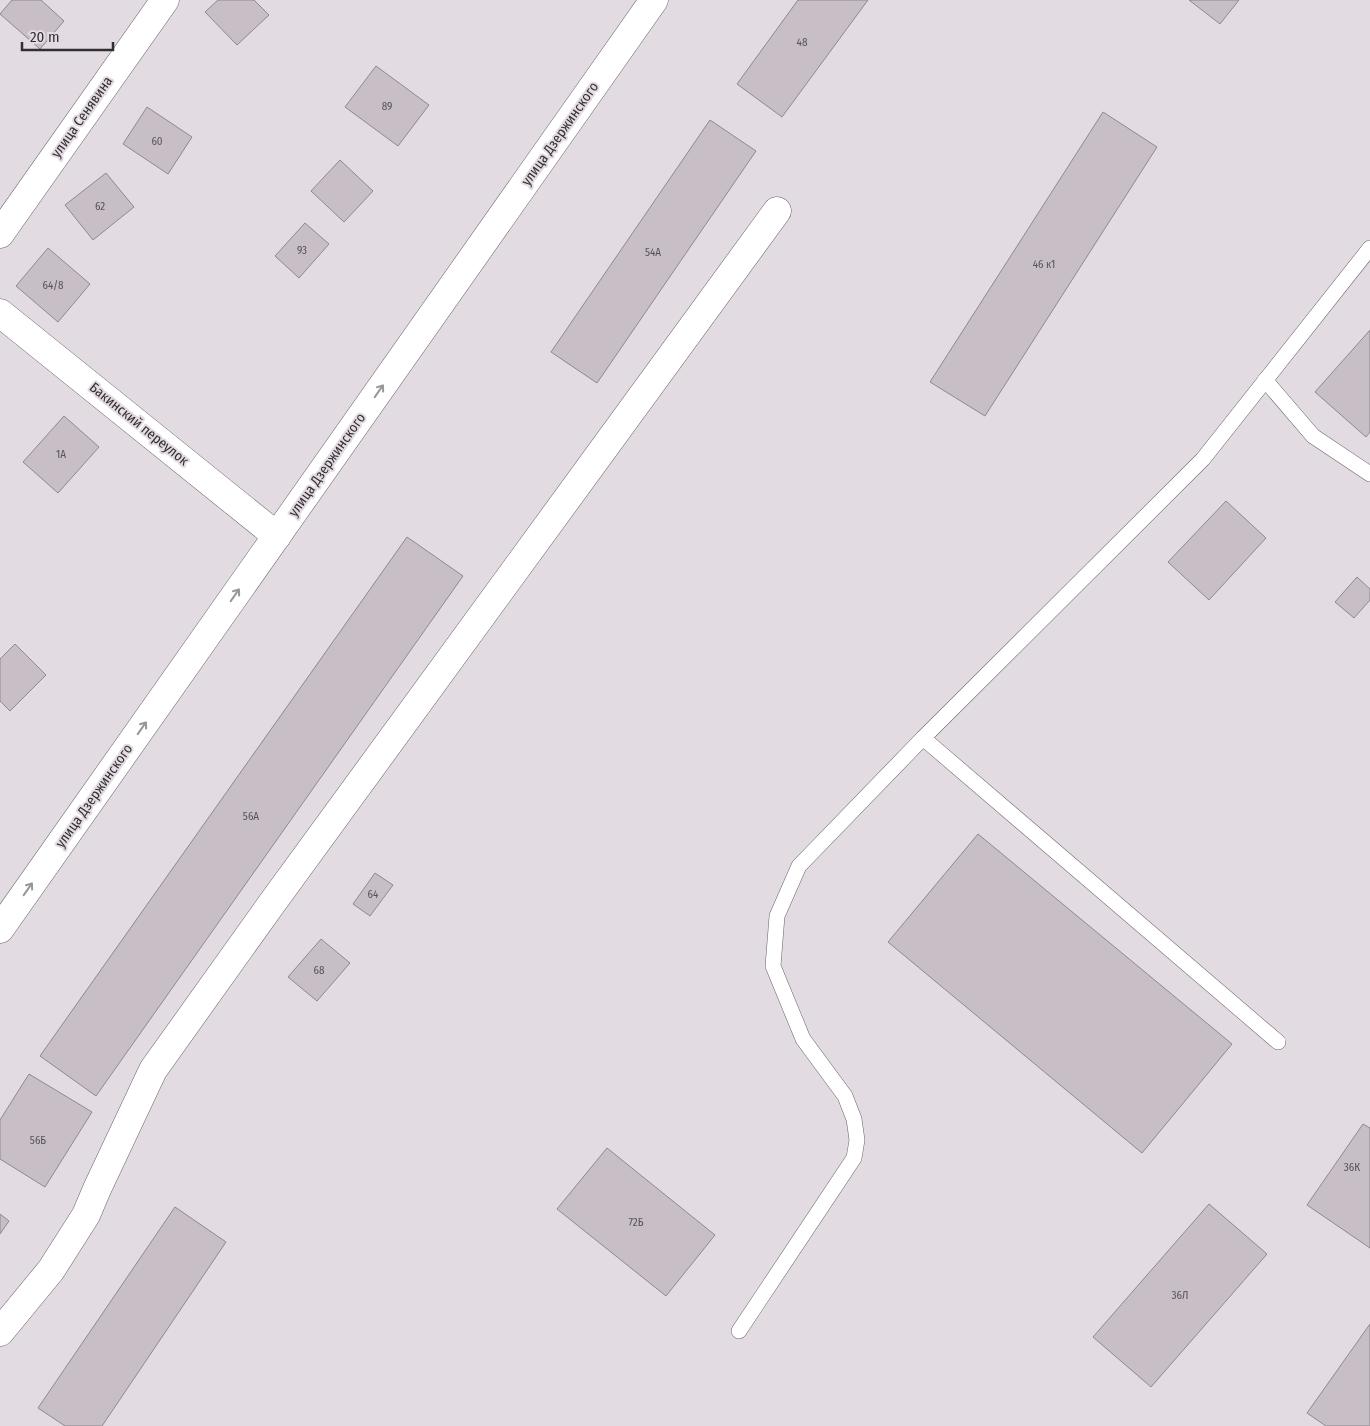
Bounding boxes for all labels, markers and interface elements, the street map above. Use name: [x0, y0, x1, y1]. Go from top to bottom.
scale bar: [22, 20, 114, 52]
text: 20 m: [30, 28, 60, 46]
house number: 48: [797, 36, 808, 49]
street label: улица Сенявина: [48, 73, 116, 161]
street label: улица Дзержинского: [518, 79, 602, 189]
house number: 89: [382, 100, 392, 113]
house number: 60: [151, 135, 163, 148]
house number: 62: [95, 200, 105, 213]
house number: 93: [297, 244, 307, 257]
house number: 54А: [645, 246, 661, 259]
house number: 46 к1: [1033, 258, 1055, 271]
house number: 64/8: [43, 279, 64, 292]
street label: Бакинский переулок: [86, 379, 192, 469]
one-way arrow: [374, 384, 384, 398]
street label: улица Дзержинского: [285, 410, 369, 520]
house number: 1А: [56, 448, 66, 461]
one-way arrow: [230, 588, 240, 602]
one-way arrow: [137, 721, 147, 735]
street label: улица Дзержинского: [52, 741, 136, 851]
house number: 56А: [243, 810, 259, 823]
one-way arrow: [23, 883, 33, 897]
house number: 64: [368, 888, 379, 901]
house number: 68: [314, 964, 325, 977]
house number: 56Б: [30, 1134, 46, 1147]
house number: 36К: [1344, 1161, 1360, 1174]
house number: 72Б: [629, 1216, 644, 1229]
house number: 36Л: [1172, 1289, 1188, 1302]

